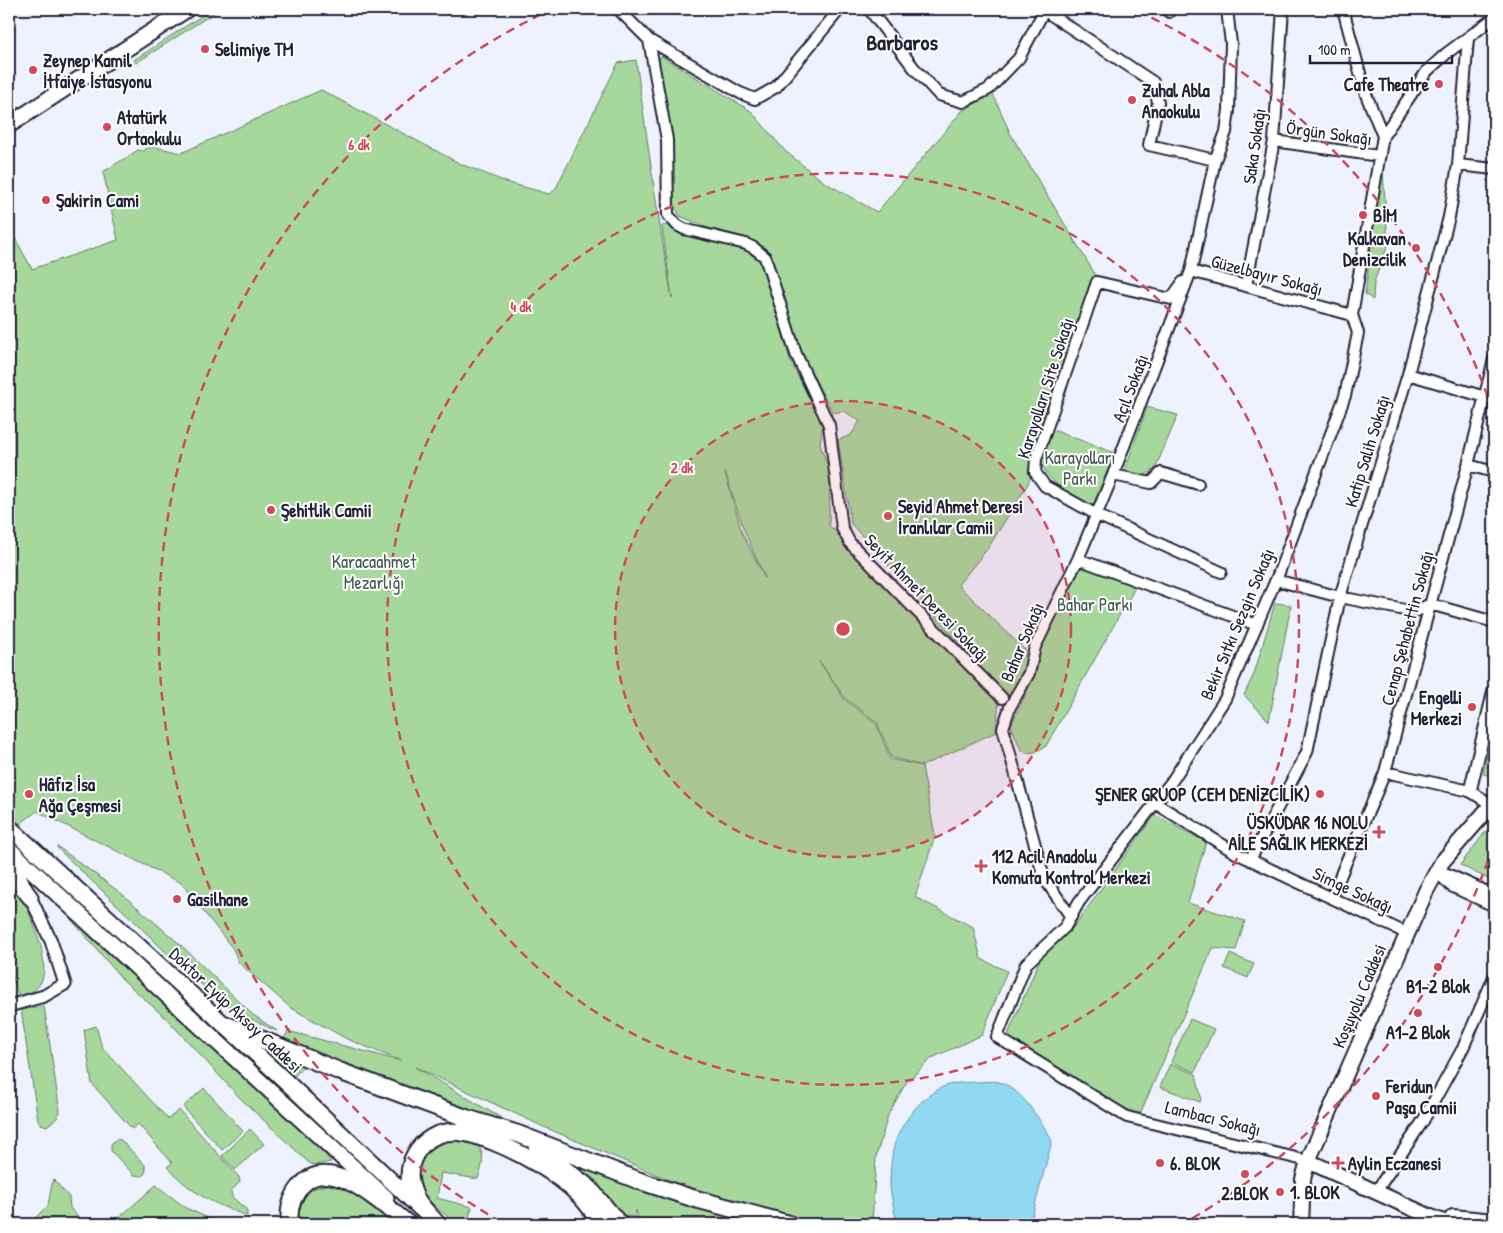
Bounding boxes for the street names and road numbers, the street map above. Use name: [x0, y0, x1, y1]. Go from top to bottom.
street label: Saka Sokağı: [1236, 107, 1272, 185]
street label: Örgün Sokağı: [1284, 115, 1374, 151]
street label: Güzelbayır Sokağı: [1208, 248, 1326, 302]
street label: Karayolları Site Sokağı: [1010, 314, 1080, 462]
street label: Açıl Sokağı: [1106, 350, 1154, 426]
street label: Katip Salih Sokağı: [1338, 392, 1396, 510]
street label: Seyit Ahmet Deresi Sokağı: [859, 528, 995, 668]
street label: Bekir Sıtkı Sezgin Sokağı: [1194, 544, 1280, 704]
street label: Cenap Şehabettin Sokağı: [1374, 548, 1440, 708]
street label: Bahar Sokağı: [994, 598, 1050, 686]
street label: Simge Sokağı: [1309, 861, 1397, 919]
street label: Koşuyolu Caddesi: [1326, 940, 1392, 1052]
street label: Doktor Eyüp Aksoy Caddesi: [164, 942, 308, 1078]
street label: Lambacı Sokağı: [1163, 1094, 1263, 1142]

